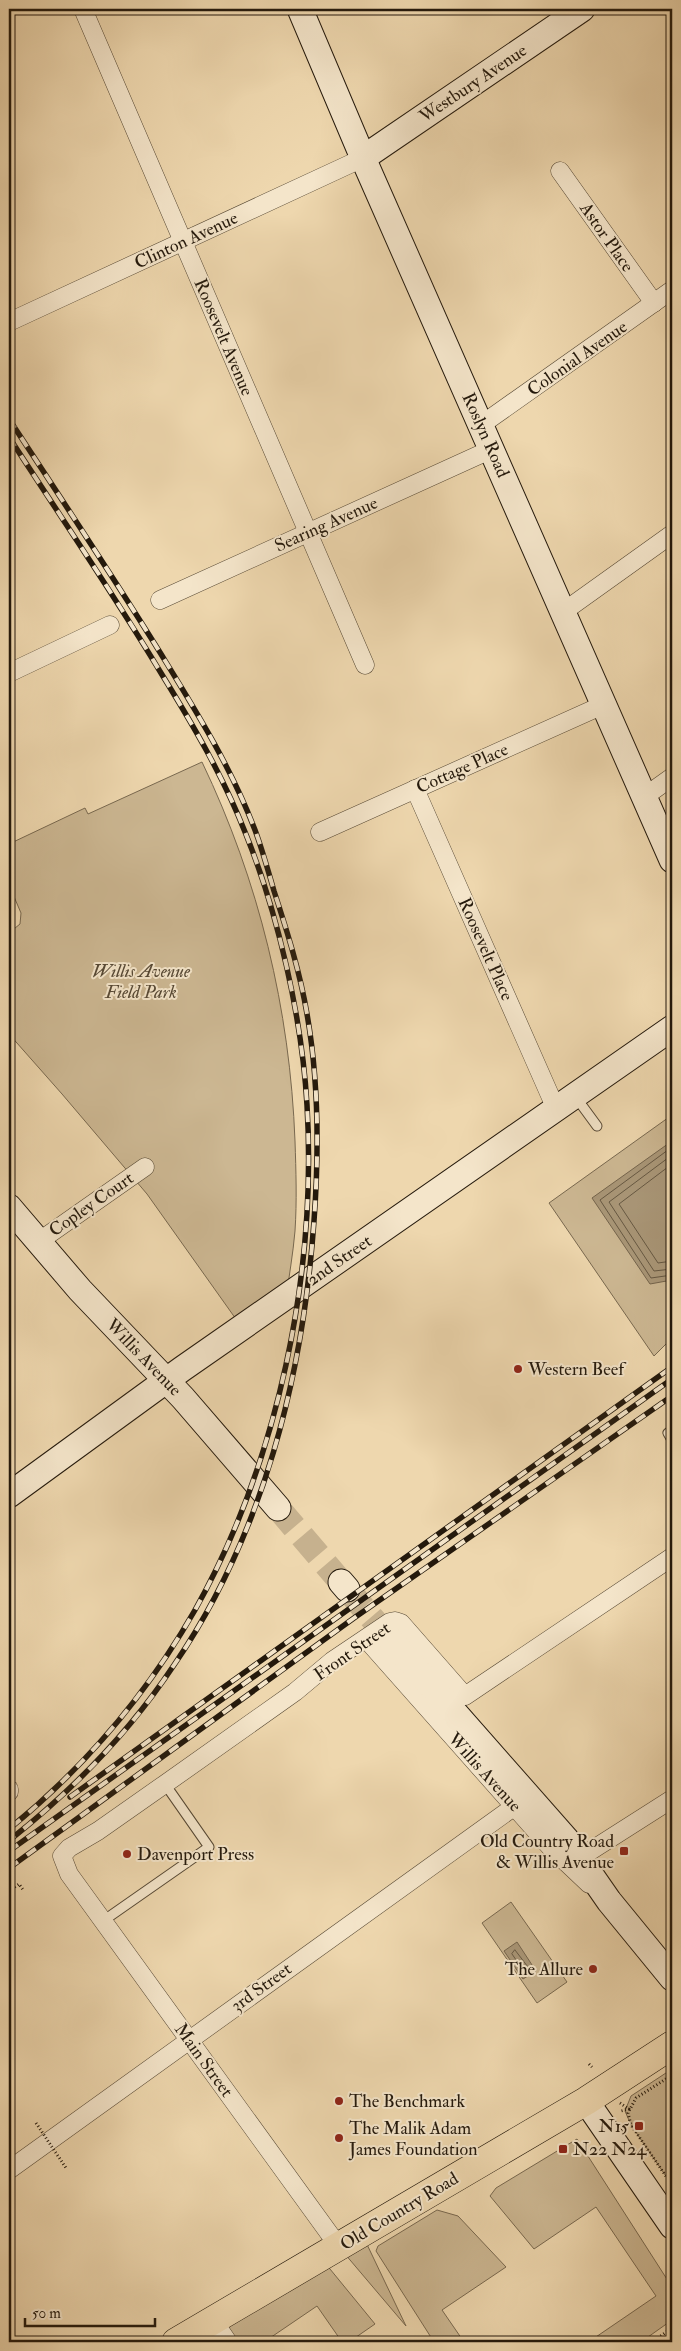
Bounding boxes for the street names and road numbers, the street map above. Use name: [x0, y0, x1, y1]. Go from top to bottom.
street label: Westbury Avenue: [414, 39, 532, 128]
street label: Astor Place: [574, 197, 639, 277]
street label: Clinton Avenue: [131, 206, 242, 274]
street label: Roosevelt Avenue: [189, 275, 259, 400]
street label: Colonial Avenue: [523, 315, 632, 401]
street label: Roslyn Road: [457, 389, 515, 481]
street label: Searing Avenue: [271, 491, 382, 557]
street label: Cottage Place: [413, 738, 512, 799]
street label: Roosevelt Place: [453, 894, 519, 1005]
street label: Copley Court: [44, 1167, 138, 1242]
street label: 2nd Street: [302, 1230, 376, 1291]
street label: Willis Avenue: [100, 1313, 187, 1401]
street label: Front Street: [310, 1617, 395, 1686]
street label: Willis Avenue: [442, 1727, 527, 1817]
street label: 3rd Street: [226, 1958, 296, 2017]
street label: Main Street: [169, 2019, 238, 2102]
street label: Old Country Road: [336, 2167, 463, 2256]

